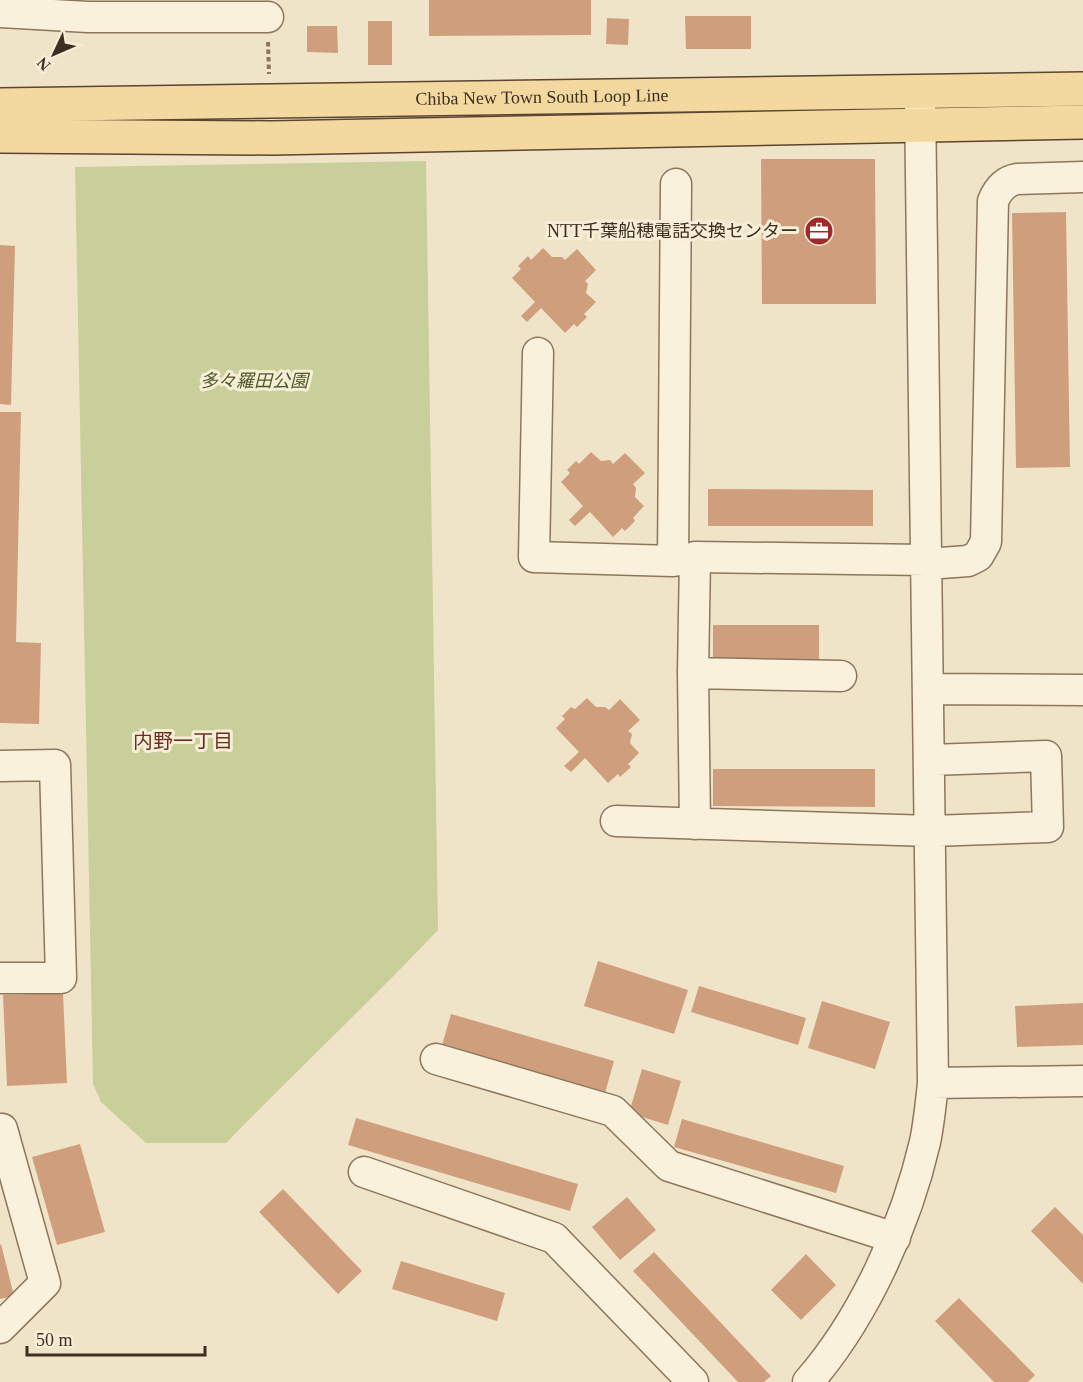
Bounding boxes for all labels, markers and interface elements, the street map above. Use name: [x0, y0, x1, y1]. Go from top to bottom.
north arrow: [24, 24, 84, 84]
text: N: [33, 54, 54, 74]
street label: Chiba New Town South Loop Line: [415, 85, 669, 109]
office icon: NTT千葉船穂電話交換センター: [803, 215, 835, 247]
place label: NTT千葉船穂電話交換センター: [547, 221, 798, 241]
park label: 多々羅田公園: [200, 371, 311, 391]
district label: 内野一丁目: [133, 730, 233, 752]
scale bar: [27, 1319, 206, 1357]
text: 50 m: [36, 1330, 73, 1350]

